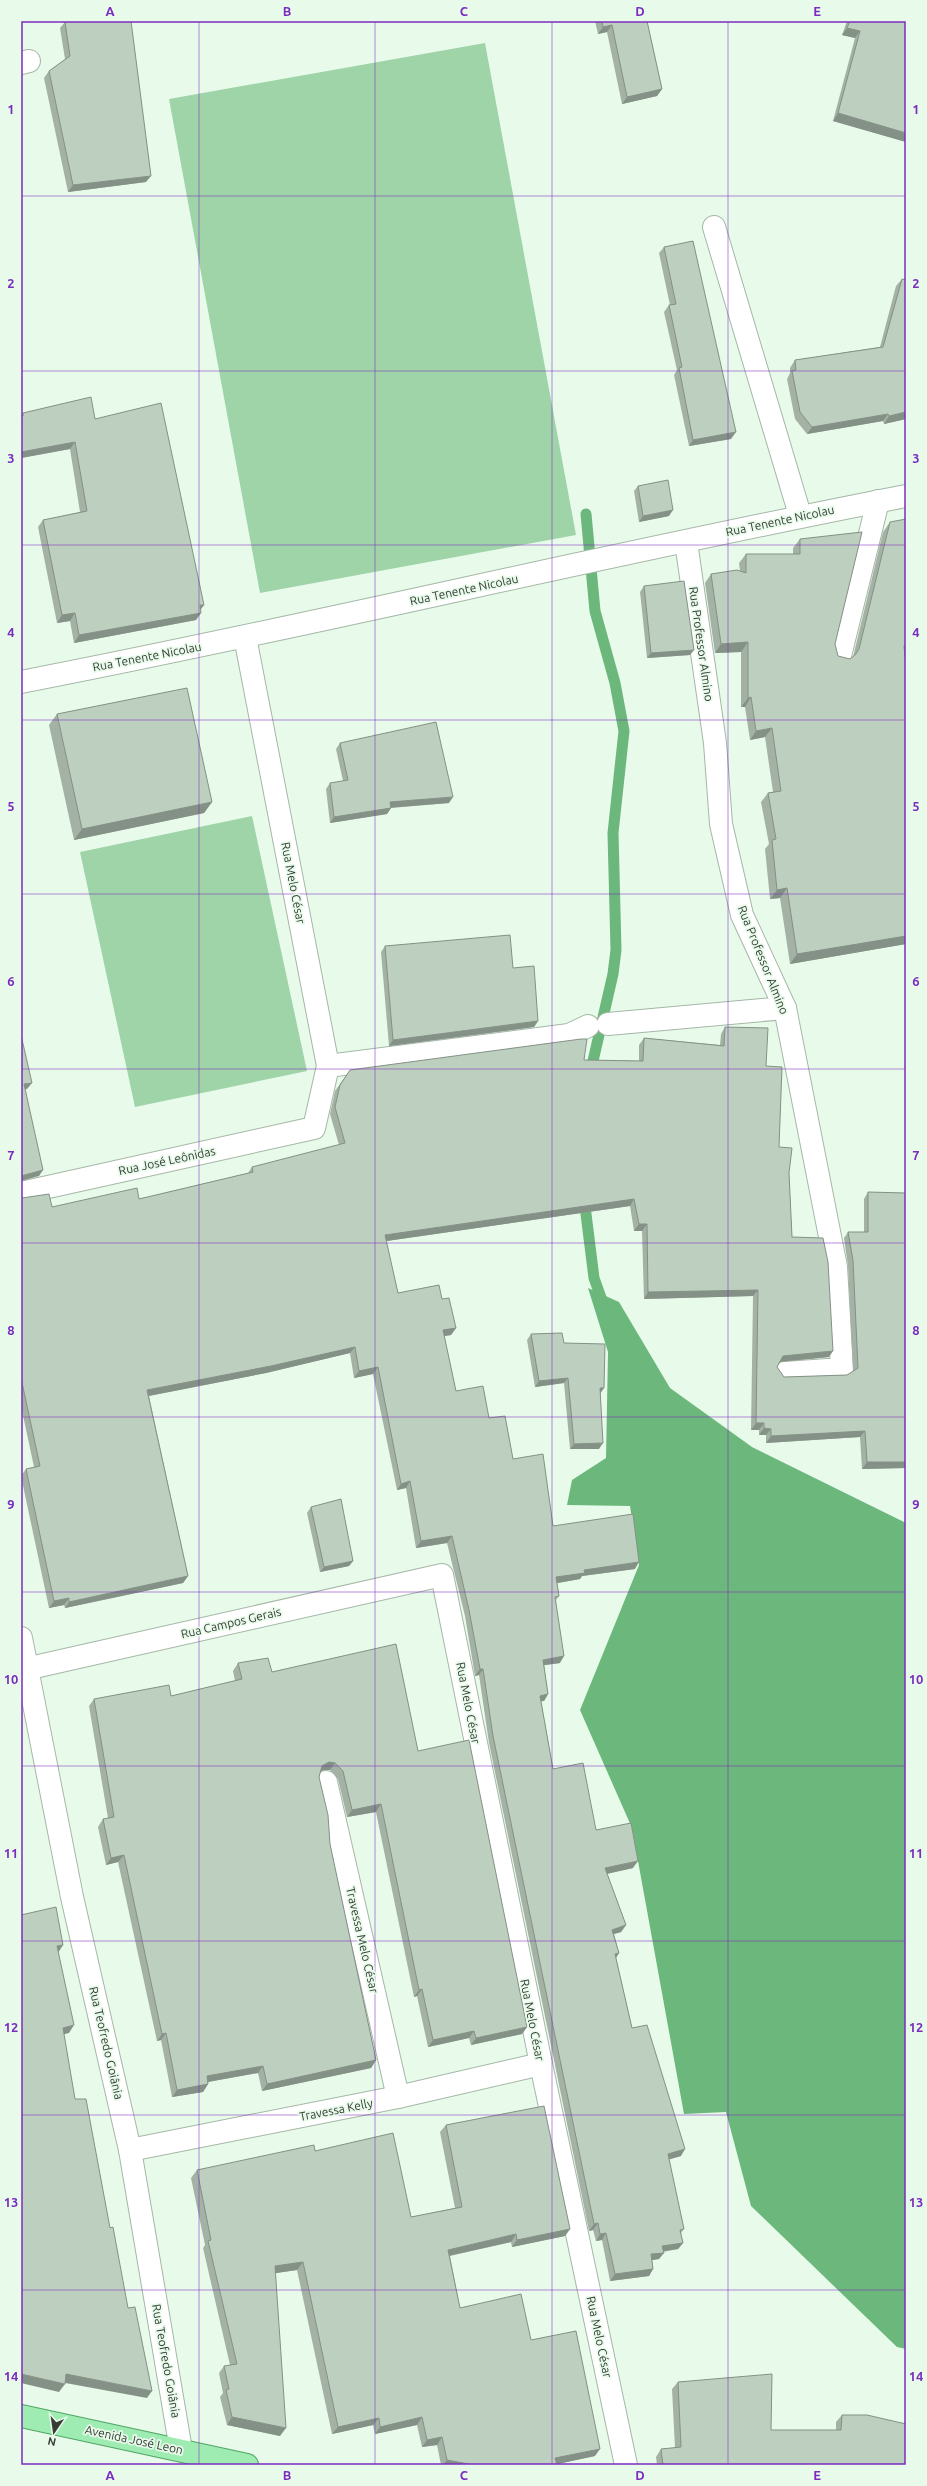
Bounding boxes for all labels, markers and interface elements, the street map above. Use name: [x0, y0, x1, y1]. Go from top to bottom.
text: A: [105, 4, 115, 18]
text: B: [283, 4, 292, 18]
text: C: [460, 4, 469, 18]
text: D: [635, 4, 645, 18]
text: E: [813, 4, 821, 18]
text: 1: [7, 102, 15, 116]
text: 1: [912, 102, 920, 116]
text: 2: [7, 276, 15, 290]
text: 2: [912, 276, 920, 290]
text: 3: [7, 451, 15, 465]
text: 3: [912, 451, 920, 465]
street label: Rua Tenente Nicolau: [724, 503, 835, 538]
street label: Rua Tenente Nicolau: [408, 572, 519, 607]
street label: Rua Professor Almino: [687, 586, 716, 702]
text: 4: [7, 625, 15, 639]
text: 4: [912, 625, 920, 639]
street label: Rua Tenente Nicolau: [91, 640, 202, 673]
text: 5: [7, 799, 15, 813]
text: 5: [912, 799, 920, 813]
street label: Rua Melo César: [279, 841, 308, 925]
street label: Rua Professor Almino: [736, 904, 791, 1016]
text: 6: [7, 974, 15, 988]
text: 6: [912, 974, 920, 988]
street label: Rua José Leônidas: [117, 1144, 217, 1177]
text: 7: [7, 1148, 15, 1162]
text: 7: [912, 1148, 920, 1162]
text: 8: [7, 1323, 15, 1337]
text: 8: [912, 1323, 920, 1337]
text: 9: [7, 1497, 15, 1511]
text: 9: [912, 1497, 920, 1511]
street label: Rua Campos Gerais: [179, 1605, 282, 1640]
street label: Rua Melo César: [454, 1661, 483, 1745]
text: 10: [4, 1672, 18, 1686]
text: 10: [909, 1672, 923, 1686]
text: 11: [4, 1846, 18, 1860]
text: 11: [909, 1846, 923, 1860]
street label: Travessa Melo César: [344, 1886, 381, 1995]
street label: Rua Melo César: [518, 1978, 547, 2062]
street label: Rua Teofredo Goiânia: [87, 1985, 126, 2101]
text: 12: [4, 2020, 18, 2034]
text: 12: [909, 2020, 923, 2034]
street label: Travessa Kelly: [298, 2096, 374, 2123]
text: 13: [4, 2195, 18, 2209]
text: 13: [909, 2195, 923, 2209]
street label: Rua Melo César: [584, 2295, 615, 2379]
street label: Rua Teofredo Goiânia: [150, 2303, 183, 2419]
text: 14: [4, 2369, 18, 2383]
text: 14: [909, 2369, 923, 2383]
north arrow: [34, 2412, 74, 2452]
street label: Avenida José Leon: [84, 2423, 184, 2456]
text: N: [46, 2435, 57, 2449]
text: A: [105, 2468, 115, 2482]
text: B: [283, 2468, 292, 2482]
text: C: [460, 2468, 469, 2482]
text: D: [635, 2468, 645, 2482]
text: E: [813, 2468, 821, 2482]

